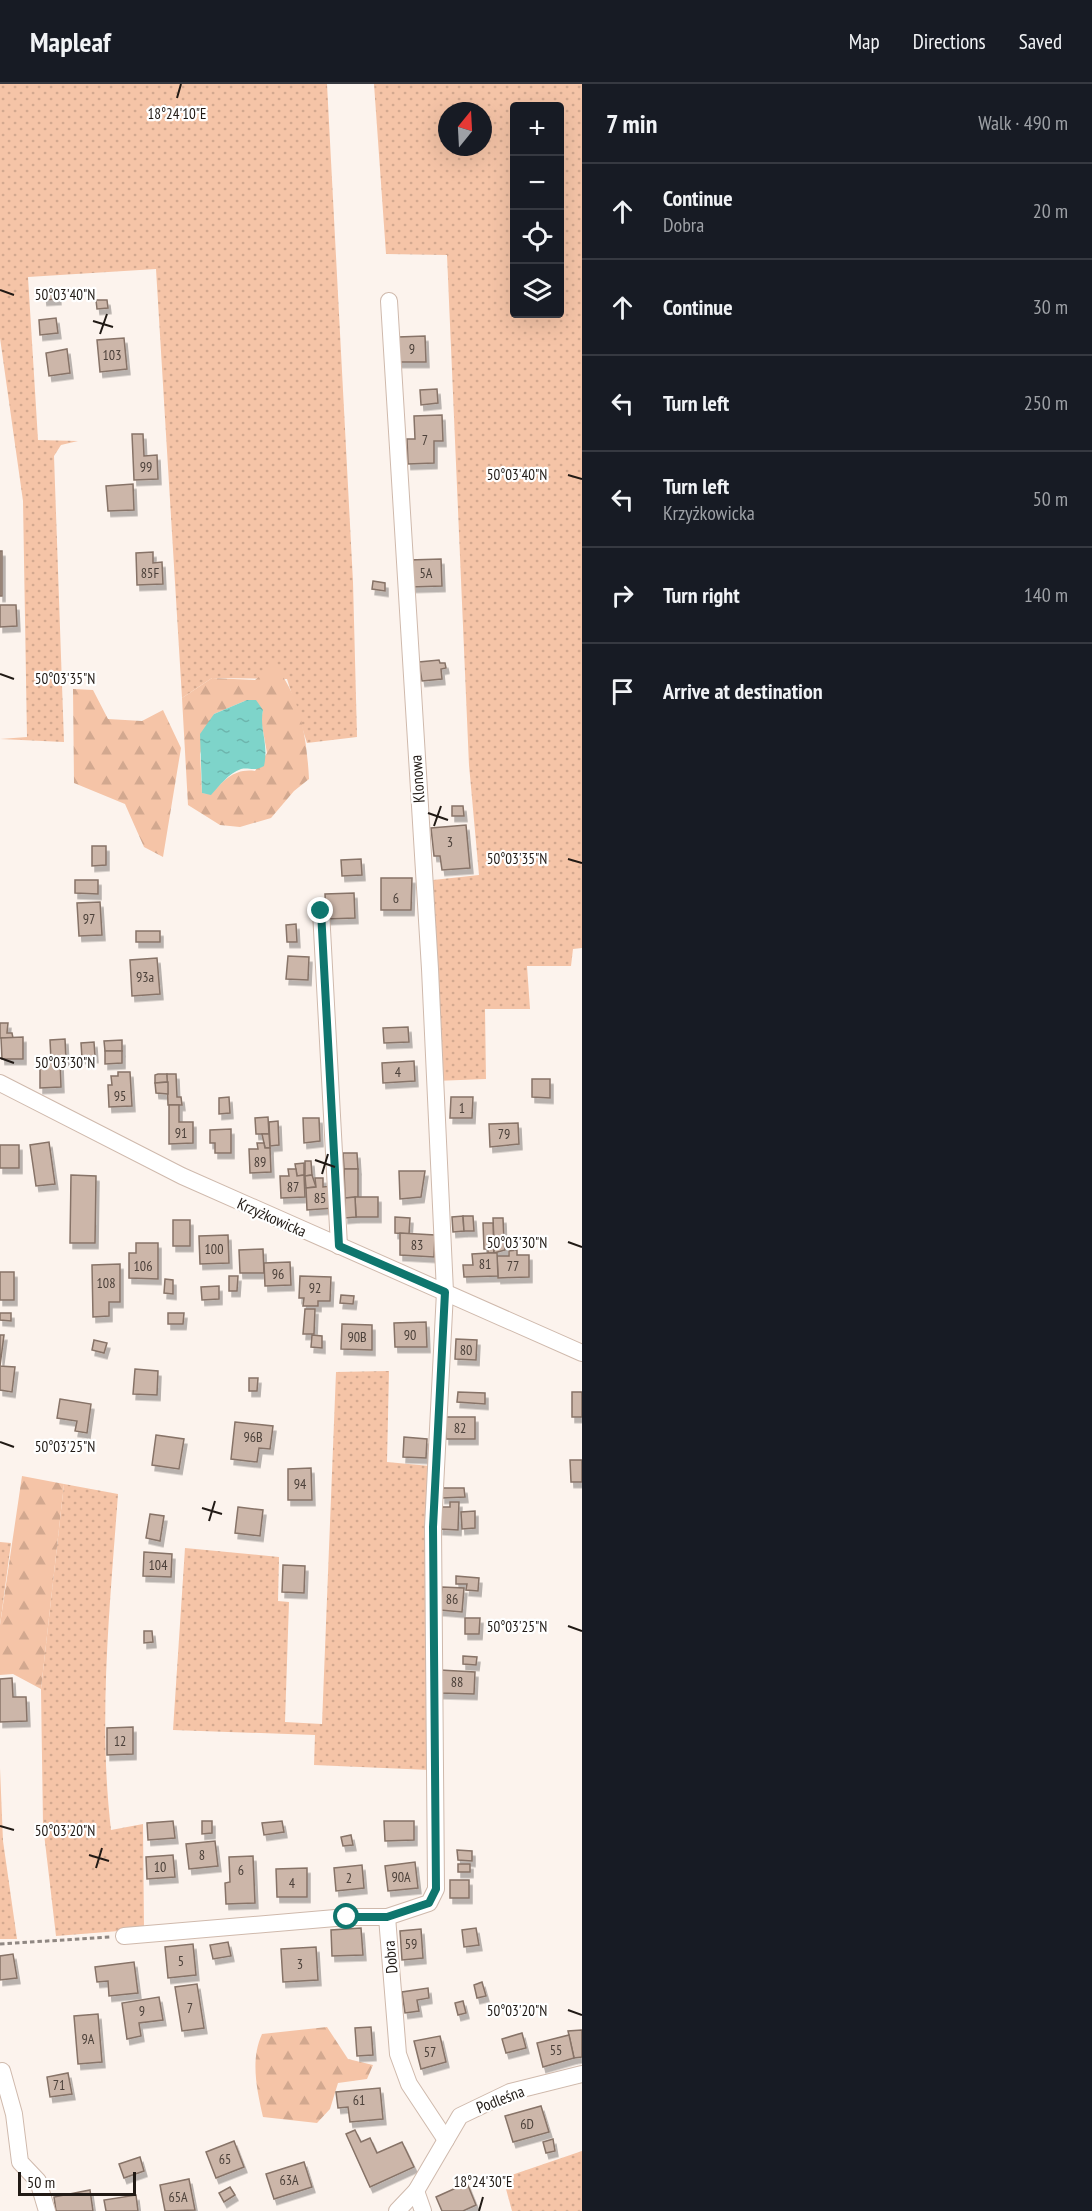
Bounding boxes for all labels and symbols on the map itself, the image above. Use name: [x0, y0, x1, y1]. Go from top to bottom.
north arrow: [438, 102, 492, 156]
text: 18°24'10"E: [147, 104, 207, 123]
text: 50°03'40"N: [35, 285, 95, 304]
house number: 9: [409, 340, 415, 358]
house number: 103: [103, 346, 121, 364]
house number: 7: [422, 431, 428, 449]
house number: 99: [140, 458, 152, 476]
text: 50°03'40"N: [487, 465, 547, 484]
house number: 85F: [141, 564, 159, 582]
house number: 5A: [420, 564, 433, 582]
text: 50°03'35"N: [35, 669, 95, 688]
street label: Klonowa: [405, 754, 429, 804]
house number: 3: [447, 833, 453, 851]
text: 50°03'35"N: [487, 849, 547, 868]
house number: 6: [393, 889, 399, 907]
route end: [307, 897, 333, 923]
house number: 97: [83, 910, 95, 928]
house number: 93a: [136, 968, 154, 986]
text: 50°03'30"N: [35, 1053, 95, 1072]
house number: 4: [395, 1063, 402, 1081]
house number: 95: [114, 1087, 126, 1105]
house number: 1: [459, 1099, 465, 1117]
house number: 91: [175, 1124, 187, 1142]
house number: 79: [498, 1125, 510, 1143]
house number: 89: [254, 1153, 266, 1171]
house number: 87: [287, 1178, 299, 1196]
house number: 85: [314, 1189, 326, 1207]
street label: Krzyżkowicka: [234, 1193, 310, 1241]
text: 50°03'30"N: [487, 1233, 547, 1252]
house number: 83: [411, 1236, 423, 1254]
house number: 100: [205, 1240, 223, 1258]
house number: 81: [479, 1255, 491, 1273]
house number: 106: [134, 1257, 152, 1275]
house number: 77: [507, 1257, 519, 1275]
house number: 96: [272, 1265, 284, 1283]
house number: 108: [97, 1274, 115, 1292]
house number: 92: [309, 1279, 321, 1297]
house number: 90: [404, 1326, 416, 1344]
house number: 90B: [347, 1328, 367, 1346]
house number: 80: [460, 1341, 472, 1359]
house number: 82: [454, 1419, 466, 1437]
house number: 96B: [243, 1428, 263, 1446]
text: 50°03'25"N: [35, 1437, 95, 1456]
house number: 94: [294, 1475, 307, 1493]
house number: 104: [149, 1556, 168, 1574]
house number: 86: [446, 1590, 458, 1608]
text: 50°03'25"N: [487, 1617, 547, 1636]
house number: 88: [451, 1673, 463, 1691]
house number: 12: [114, 1732, 126, 1750]
text: 50°03'20"N: [35, 1821, 95, 1840]
house number: 8: [199, 1846, 205, 1864]
house number: 10: [154, 1858, 166, 1876]
house number: 6: [238, 1861, 244, 1879]
house number: 90A: [391, 1868, 411, 1886]
house number: 2: [346, 1869, 352, 1887]
house number: 4: [289, 1874, 296, 1892]
route start: [333, 1903, 359, 1929]
house number: 59: [405, 1935, 417, 1953]
street label: Dobra: [379, 1940, 401, 1974]
house number: 5: [178, 1952, 184, 1970]
house number: 3: [297, 1955, 303, 1973]
house number: 7: [187, 1999, 193, 2017]
text: 50°03'20"N: [487, 2001, 547, 2020]
house number: 9: [139, 2002, 145, 2020]
house number: 9A: [82, 2030, 95, 2048]
house number: 55: [550, 2041, 562, 2059]
house number: 57: [424, 2043, 436, 2061]
house number: 71: [53, 2076, 65, 2094]
street label: Podleśna: [473, 2081, 527, 2117]
house number: 61: [353, 2091, 365, 2109]
house number: 6D: [520, 2115, 534, 2133]
house number: 65: [219, 2150, 231, 2168]
scale bar: [18, 2169, 136, 2196]
house number: 63A: [279, 2171, 299, 2189]
text: 18°24'30"E: [453, 2172, 513, 2191]
house number: 65A: [168, 2188, 188, 2206]

